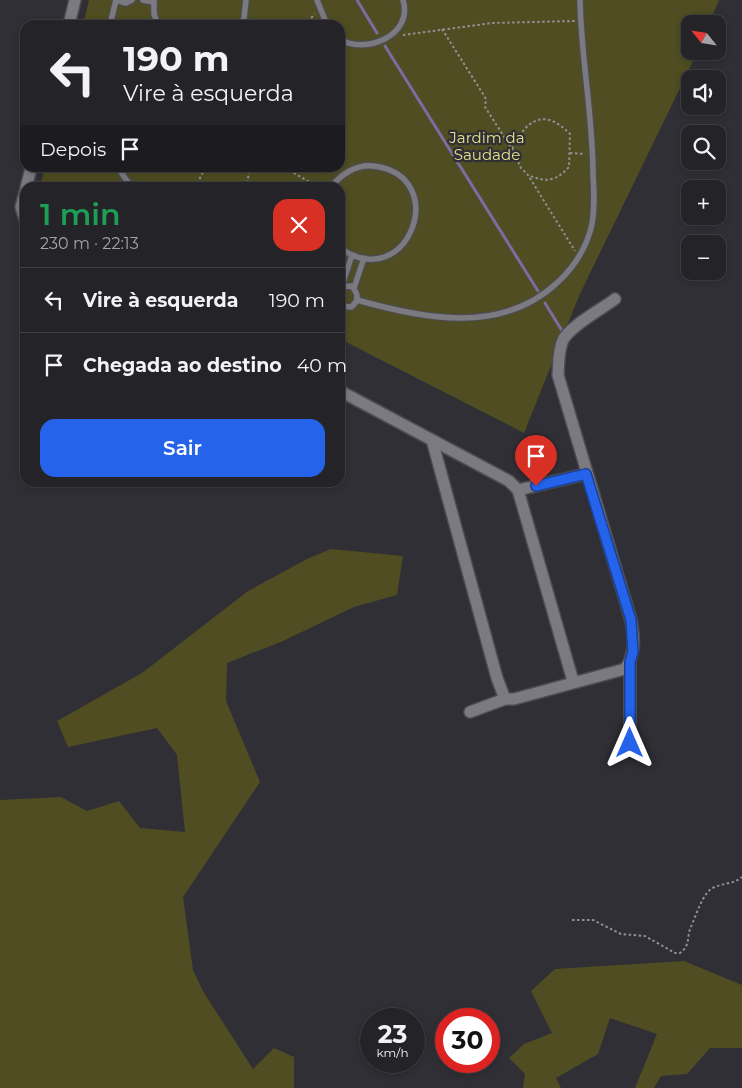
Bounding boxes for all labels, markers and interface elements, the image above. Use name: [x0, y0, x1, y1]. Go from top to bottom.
north arrow: [681, 15, 726, 60]
map controls: [681, 15, 726, 280]
text: 190 m: [123, 37, 229, 80]
icon: left: [40, 40, 105, 105]
button: sound: [681, 70, 726, 115]
text: Vire à esquerda: [123, 80, 294, 107]
button: search: [681, 125, 726, 170]
park label: Jardim da Saudade: [448, 128, 525, 164]
icon: arrive: [116, 135, 144, 163]
text: Depois: [40, 138, 106, 161]
button: +: [681, 180, 726, 225]
text: 1 min: [40, 196, 121, 233]
button: close: [273, 199, 325, 251]
text: 230 m · 22:13: [40, 234, 139, 253]
button: −: [681, 235, 726, 280]
icon: left: [40, 286, 68, 314]
text: Vire à esquerda: [83, 289, 238, 312]
text: 190 m: [269, 289, 325, 312]
icon: arrive: [40, 351, 68, 379]
text: Chegada ao destino: [83, 354, 282, 377]
text: 40 m: [297, 354, 347, 377]
button: Sair: [40, 419, 325, 477]
pin: [515, 435, 557, 486]
icon: arrive: [522, 442, 550, 470]
position arrow: [603, 716, 655, 768]
speed limit sign: 30: [435, 1008, 500, 1073]
text: 23: [378, 1019, 407, 1049]
text: km/h: [376, 1045, 409, 1060]

